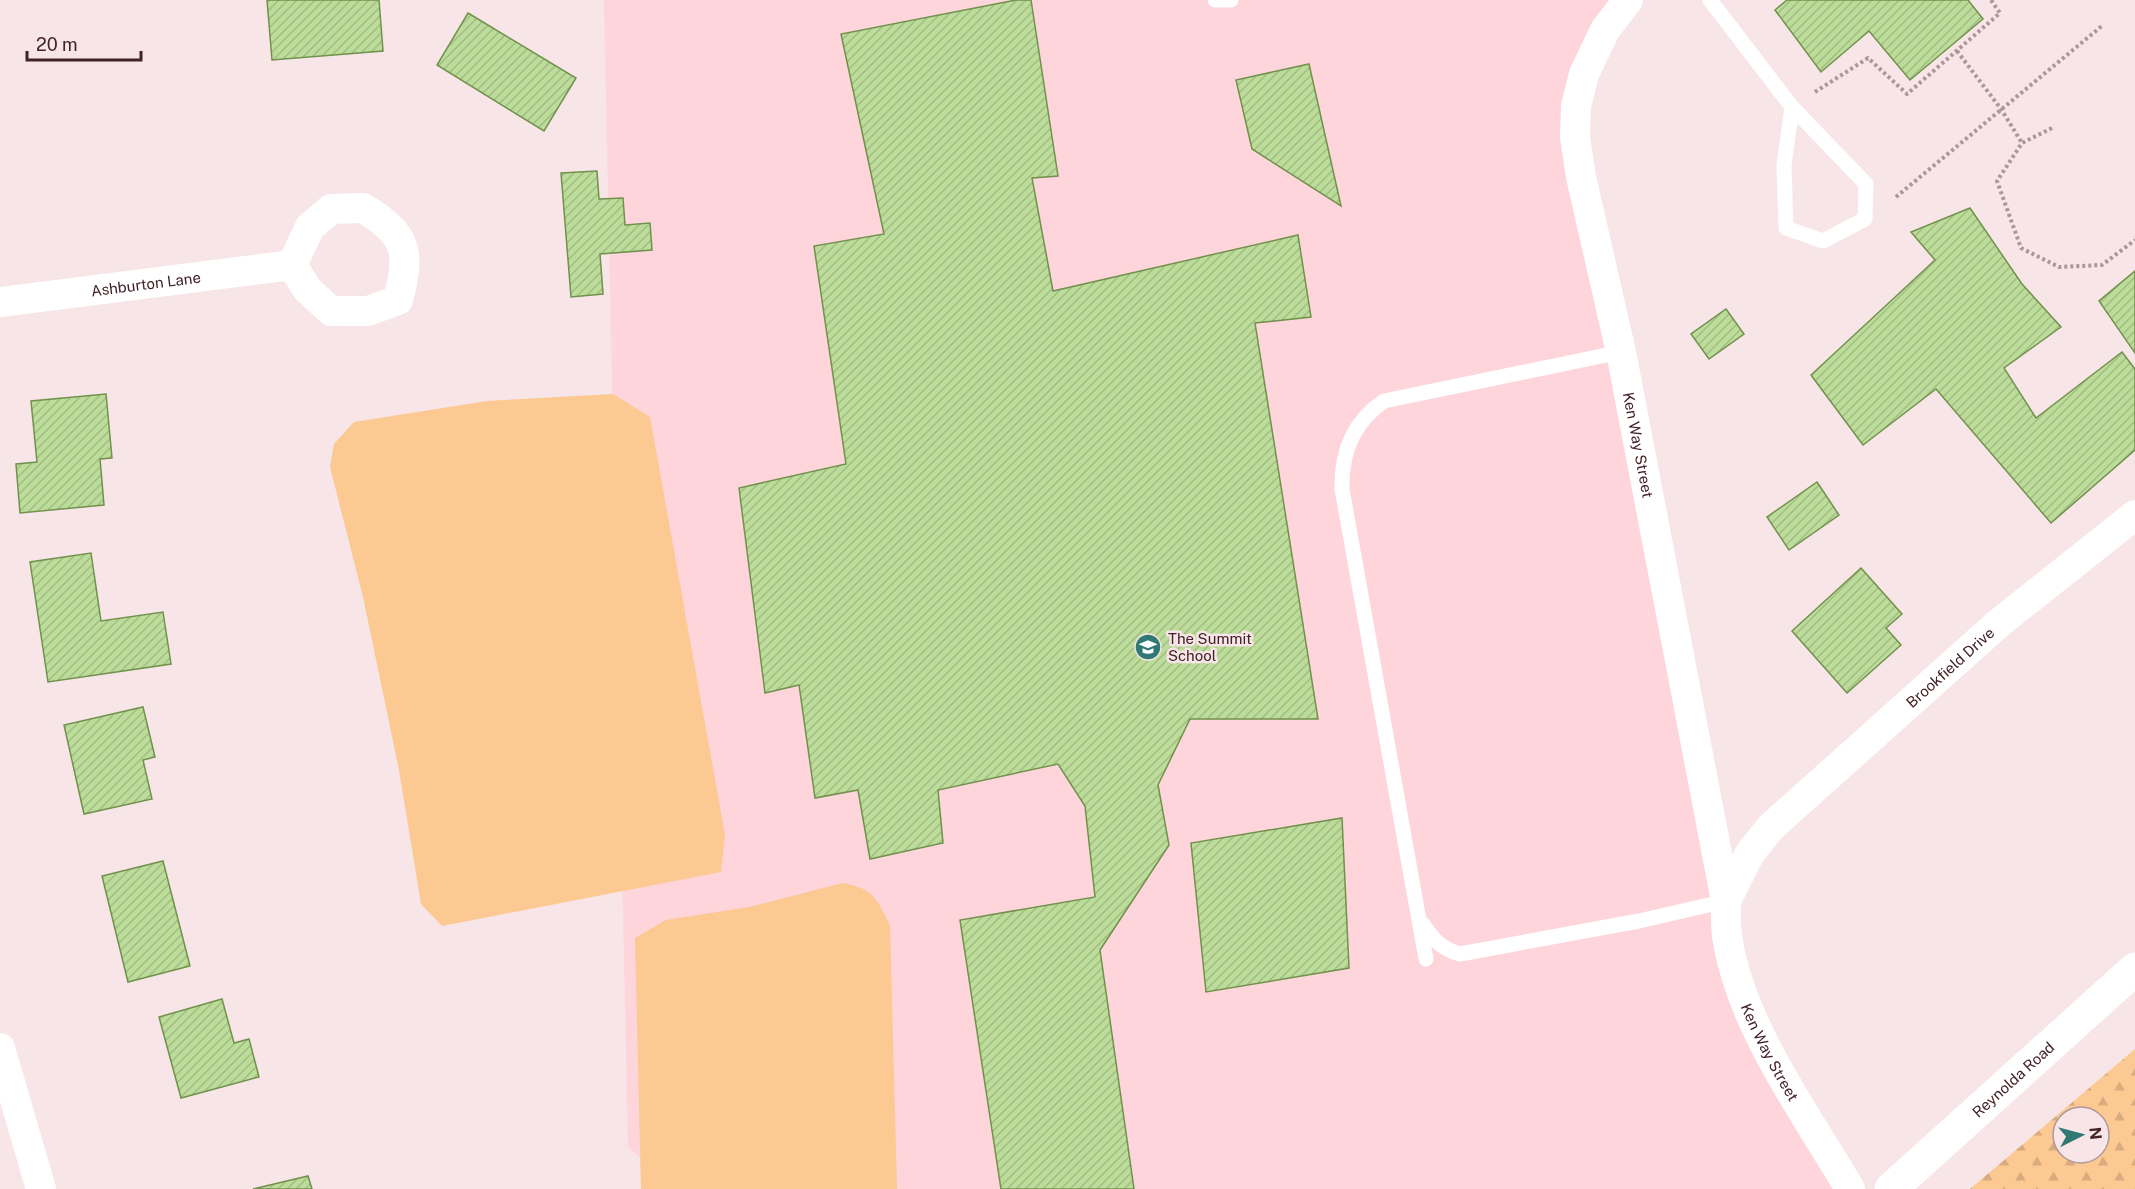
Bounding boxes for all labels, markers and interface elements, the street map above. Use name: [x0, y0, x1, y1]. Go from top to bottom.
scale bar: [27, 24, 141, 62]
text: 20 m: [36, 34, 78, 55]
street label: Ashburton Lane: [90, 268, 202, 299]
street label: Ken Way Street: [1620, 390, 1657, 499]
street label: Brookfield Drive: [1902, 623, 1997, 711]
place label: The Summit School: [1168, 630, 1252, 664]
school or university icon: The Summit School: [1133, 632, 1163, 662]
street label: Ken Way Street: [1738, 1001, 1803, 1104]
street label: Reynolda Road: [1968, 1038, 2057, 1120]
north arrow: [2051, 1105, 2111, 1165]
text: N: [2085, 1126, 2106, 1141]

